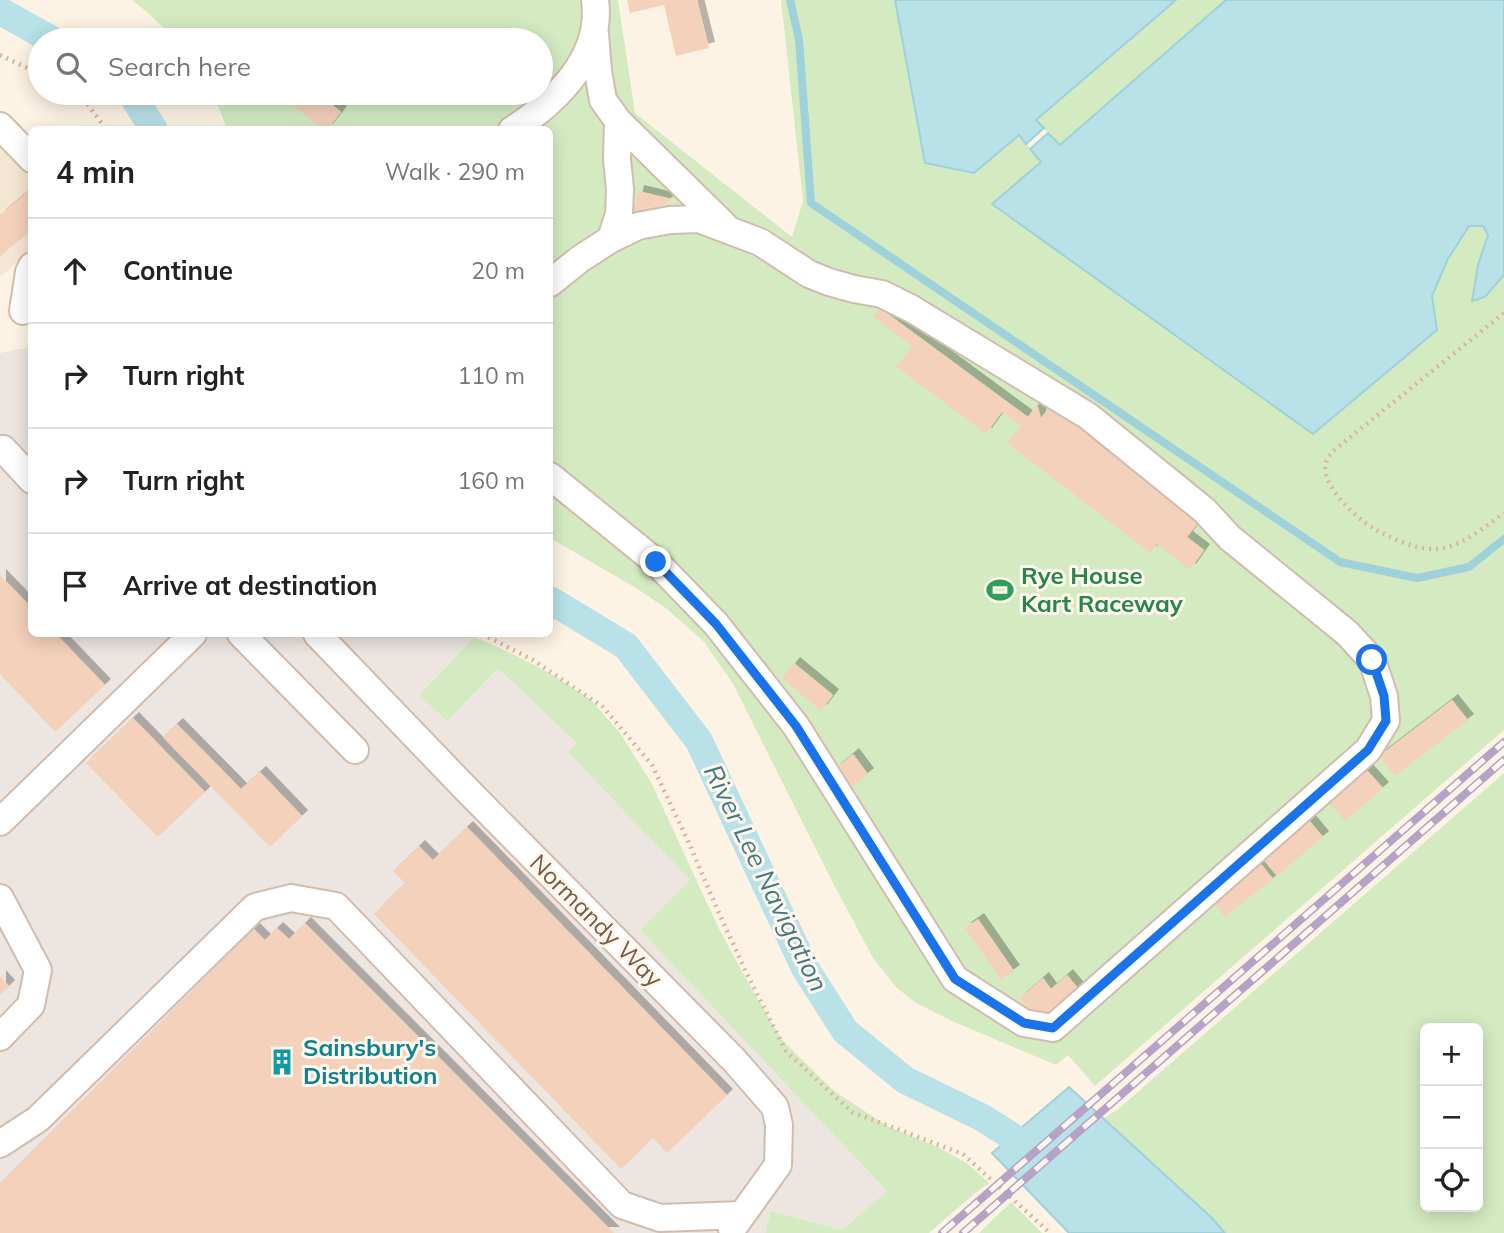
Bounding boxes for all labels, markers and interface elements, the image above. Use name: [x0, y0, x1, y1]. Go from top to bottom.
search box: [28, 28, 553, 105]
icon: search: [52, 48, 90, 86]
text: Search here: [108, 50, 251, 83]
text: 4 min: [56, 153, 135, 191]
text: Walk · 290 m: [385, 157, 525, 186]
icon: ahead: [56, 252, 94, 290]
text: Continue: [123, 254, 233, 287]
text: 20 m: [471, 256, 525, 285]
icon: right: [56, 357, 94, 395]
text: Turn right: [123, 359, 244, 392]
text: 110 m: [457, 361, 525, 390]
icon: right: [56, 462, 94, 500]
text: Turn right: [123, 464, 244, 497]
text: 160 m: [457, 466, 525, 495]
route end: [640, 546, 671, 577]
place label: Rye House Kart Raceway: [1021, 560, 1184, 618]
icon: arrive: [56, 567, 94, 605]
text: Arrive at destination: [123, 569, 378, 602]
sports icon: Rye House Kart Raceway: [985, 575, 1015, 605]
route start: [1356, 644, 1387, 675]
water label: River Lee Navigation: [697, 759, 836, 997]
street label: Normandy Way: [524, 848, 670, 993]
map controls: [1420, 1023, 1483, 1212]
button: +: [1420, 1023, 1483, 1086]
place label: Sainsbury's Distribution: [303, 1032, 437, 1090]
building icon: Sainsbury's Distribution: [267, 1047, 297, 1077]
button: −: [1420, 1086, 1483, 1149]
button: locate: [1420, 1149, 1483, 1212]

